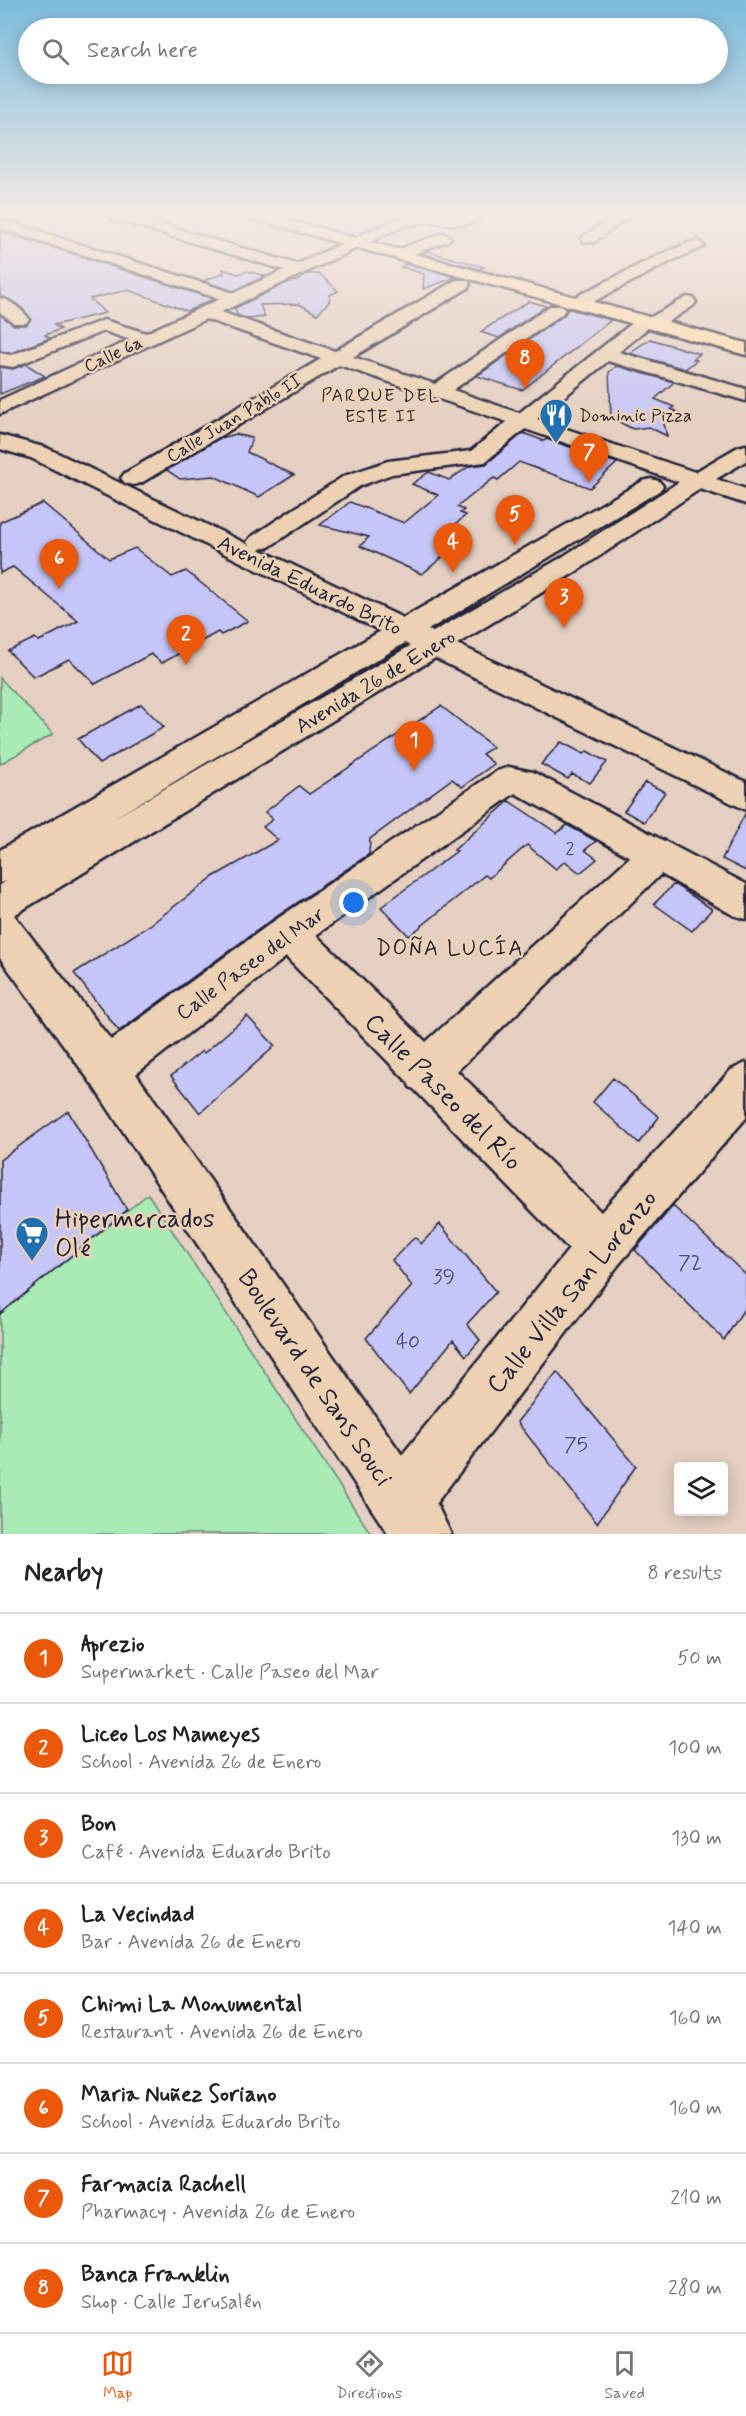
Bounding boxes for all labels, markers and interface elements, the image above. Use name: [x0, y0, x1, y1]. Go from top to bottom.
search box: [18, 18, 728, 84]
icon: search: [39, 35, 72, 68]
text: Search here: [87, 37, 198, 65]
street label: Calle 6a: [80, 331, 147, 379]
pin: 8: [506, 340, 544, 389]
street label: Calle Juan Pablo II: [162, 369, 307, 469]
district label: PARQUE DEL ESTE II: [321, 384, 441, 429]
restaurant icon: Dominic Pizza: [538, 397, 574, 444]
place label: Dominic Pizza: [579, 404, 692, 428]
pin: 7: [570, 434, 608, 483]
pin: 5: [496, 496, 534, 545]
pin: 4: [434, 524, 472, 573]
street label: Avenida Eduardo Brito: [213, 529, 406, 643]
pin: 6: [40, 540, 78, 589]
pin: 3: [544, 578, 584, 628]
pin: 2: [166, 616, 206, 665]
street label: Avenida 26 de Enero: [290, 623, 461, 741]
pin: 1: [394, 722, 434, 771]
house number: 2: [566, 837, 575, 861]
your location: [339, 888, 368, 917]
street label: Calle Paseo del Mar: [171, 900, 331, 1027]
district label: DOÑA LUCÍA: [376, 934, 524, 963]
street label: Calle Paseo del Río: [356, 1006, 529, 1179]
street label: Calle Villa San Lorenzo: [480, 1183, 665, 1401]
place label: Hipermercados Olé: [55, 1203, 215, 1267]
supermarket icon: Hipermercados Olé: [14, 1215, 50, 1262]
house number: 72: [678, 1249, 702, 1277]
street label: Boulevard de Sans Souci: [229, 1263, 400, 1493]
house number: 39: [433, 1263, 455, 1291]
house number: 40: [396, 1328, 420, 1356]
house number: 75: [564, 1431, 588, 1459]
map controls: [674, 1462, 728, 1516]
button: layers: [674, 1462, 728, 1516]
text: Nearby: [24, 1556, 103, 1590]
text: 8 results: [648, 1560, 722, 1587]
text: Aprezio: [81, 1631, 145, 1659]
text: 1: [39, 1645, 48, 1672]
text: 50 m: [677, 1645, 722, 1672]
text: Supermarket · Calle Paseo del Mar: [81, 1659, 379, 1686]
text: Liceo Los Mameyes: [81, 1721, 260, 1749]
text: 2: [39, 1735, 48, 1762]
text: 100 m: [668, 1735, 722, 1762]
text: School · Avenida 26 de Enero: [81, 1749, 321, 1776]
text: Bon: [81, 1811, 117, 1839]
text: 3: [39, 1825, 48, 1852]
text: 130 m: [671, 1825, 722, 1852]
text: Café · Avenida Eduardo Brito: [81, 1839, 331, 1866]
text: La Vecindad: [81, 1901, 194, 1929]
text: 4: [38, 1915, 49, 1942]
text: 140 m: [668, 1915, 722, 1942]
text: Bar · Avenida 26 de Enero: [81, 1929, 301, 1956]
text: Chimi La Monumental: [81, 1991, 302, 2019]
text: 5: [38, 2005, 50, 2032]
text: 160 m: [669, 2005, 722, 2032]
text: Restaurant · Avenida 26 de Enero: [81, 2019, 363, 2046]
text: Maria Nuñez Soriano: [81, 2081, 276, 2109]
text: 6: [38, 2095, 49, 2122]
text: 160 m: [669, 2095, 722, 2122]
text: School · Avenida Eduardo Brito: [81, 2109, 341, 2136]
text: Farmacia Rachell: [81, 2171, 246, 2199]
text: 7: [37, 2185, 50, 2212]
text: 210 m: [670, 2185, 722, 2212]
text: Pharmacy · Avenida 26 de Enero: [81, 2199, 355, 2226]
text: Banca Franklin: [81, 2261, 229, 2289]
text: 8: [38, 2275, 49, 2302]
text: 280 m: [668, 2275, 722, 2302]
text: Shop · Calle Jerusalén: [81, 2289, 262, 2316]
tab: Map: [101, 2347, 134, 2404]
tab: Directions: [336, 2347, 402, 2404]
tab: Saved: [604, 2347, 645, 2404]

